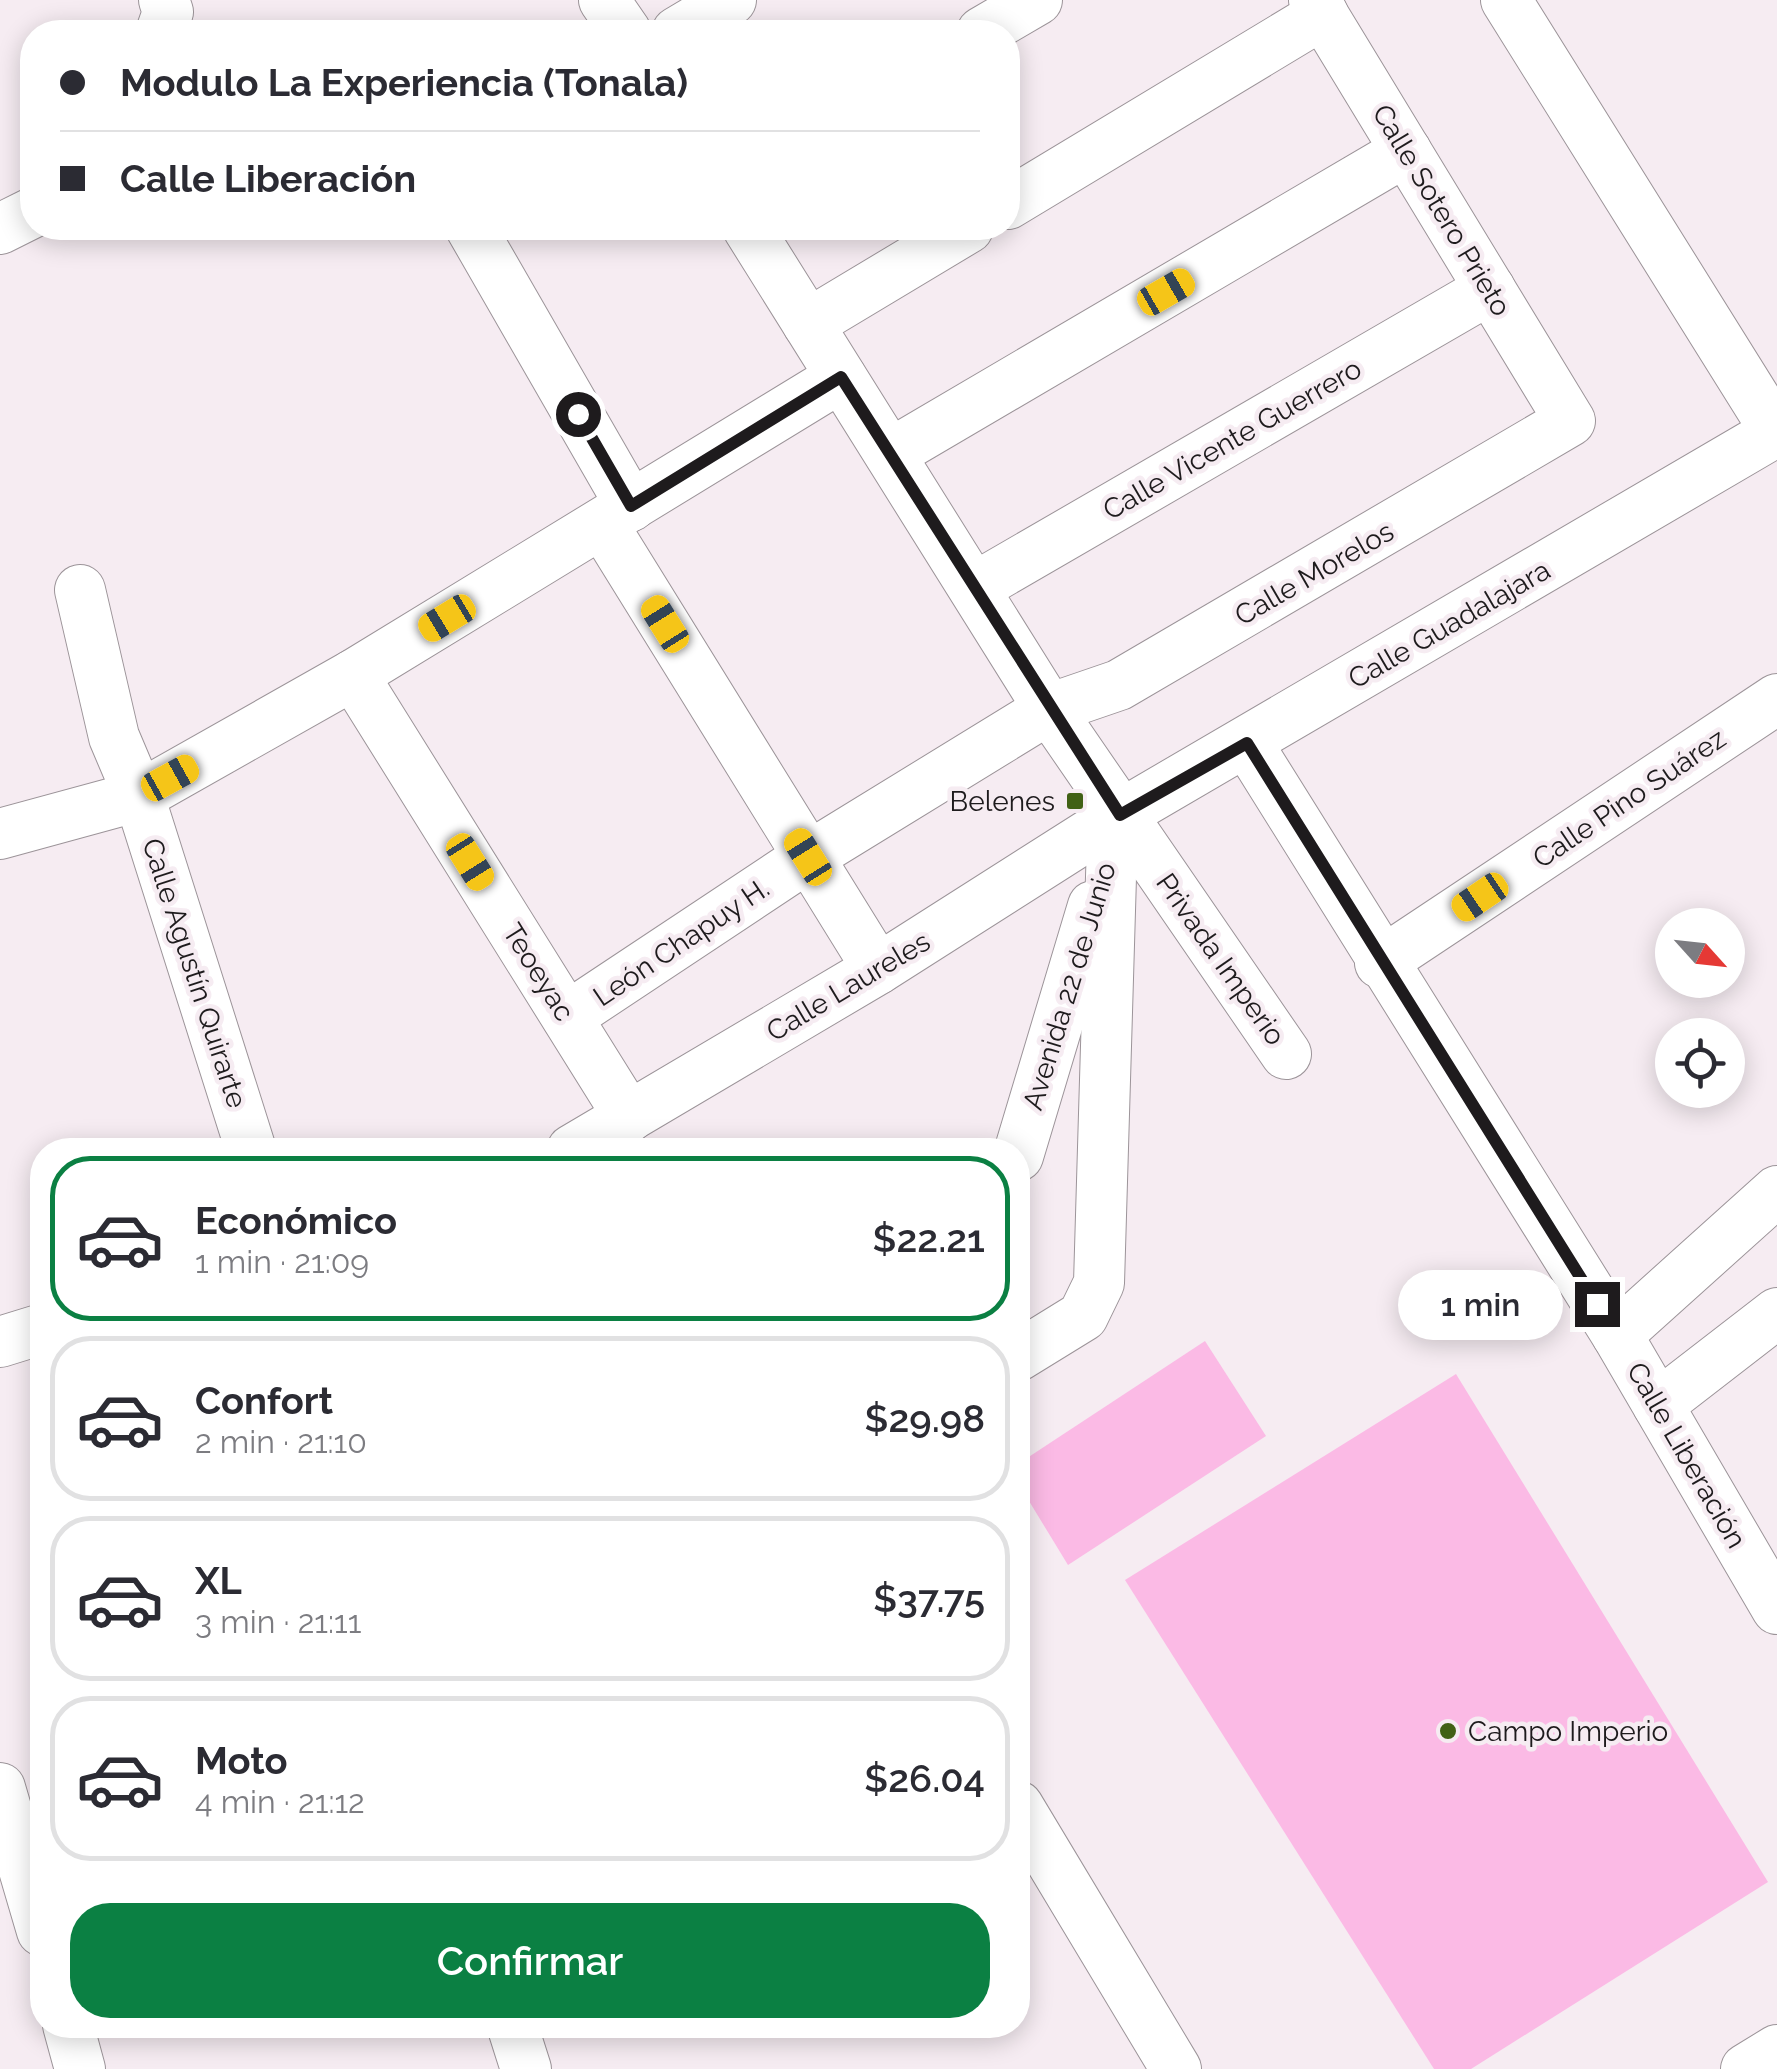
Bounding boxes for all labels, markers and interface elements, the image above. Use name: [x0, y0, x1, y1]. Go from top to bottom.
text: Modulo La Experiencia (Tonala): [120, 60, 688, 105]
street label: Calle Sotero Prieto: [1365, 99, 1518, 322]
text: Calle Liberación: [120, 156, 416, 201]
car: [1133, 264, 1199, 320]
street label: Calle Vicente Guerrero: [1097, 352, 1367, 527]
route start: [556, 392, 601, 437]
street label: Calle Morelos: [1229, 515, 1400, 632]
street label: Calle Guadalajara: [1343, 553, 1556, 696]
car: [414, 590, 480, 646]
car: [636, 591, 694, 657]
street label: Calle Pino Suárez: [1527, 722, 1732, 875]
car: [136, 750, 204, 806]
place label: Belenes: [950, 785, 1055, 818]
marker: Belenes: [1064, 790, 1086, 812]
car: [779, 824, 837, 890]
car: [441, 829, 499, 895]
street label: Calle Agustín Quirarte: [135, 834, 254, 1112]
street label: Avenida 22 de Junio: [1016, 859, 1123, 1114]
street label: Privada Imperio: [1149, 867, 1292, 1051]
car: [1447, 868, 1513, 926]
street label: León Chapuy H.: [587, 871, 775, 1013]
north arrow: [1655, 908, 1745, 998]
map controls: [1655, 908, 1745, 1108]
street label: Teoeyac: [496, 918, 581, 1027]
street label: Calle Laureles: [761, 925, 936, 1048]
button: locate: [1655, 1018, 1745, 1108]
icon: car: [75, 1194, 165, 1284]
text: Económico: [195, 1198, 397, 1243]
text: $22.21: [873, 1216, 985, 1261]
text: 1 min · 21:09: [195, 1243, 369, 1280]
callout: 1 min: [1397, 1269, 1562, 1339]
route end: [1575, 1282, 1620, 1327]
text: 1 min: [1441, 1286, 1520, 1323]
street label: Calle Liberación: [1620, 1357, 1753, 1554]
icon: car: [75, 1374, 165, 1464]
text: Confort: [195, 1378, 333, 1423]
text: $29.98: [865, 1396, 985, 1441]
text: 2 min · 21:10: [195, 1423, 367, 1460]
icon: car: [75, 1554, 165, 1644]
text: XL: [195, 1558, 242, 1603]
text: $37.75: [873, 1576, 985, 1621]
text: 3 min · 21:11: [195, 1603, 361, 1640]
place label: Campo Imperio: [1468, 1715, 1668, 1748]
marker: Campo Imperio: [1437, 1720, 1459, 1742]
icon: car: [75, 1734, 165, 1824]
text: Moto: [195, 1738, 288, 1783]
text: $26.04: [864, 1756, 985, 1801]
text: 4 min · 21:12: [195, 1783, 365, 1820]
button: Confirmar: [70, 1903, 990, 2018]

